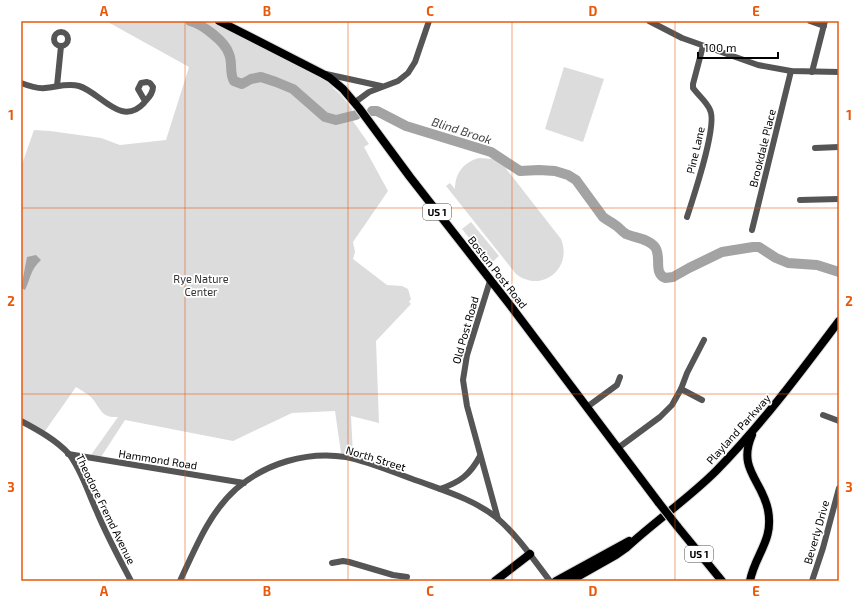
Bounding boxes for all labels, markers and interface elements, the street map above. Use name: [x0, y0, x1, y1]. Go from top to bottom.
text: A: [100, 3, 109, 19]
text: B: [263, 3, 271, 19]
text: C: [426, 3, 434, 19]
text: D: [589, 3, 598, 19]
text: E: [752, 3, 760, 19]
scale bar: [698, 34, 778, 60]
text: 100 m: [704, 40, 736, 54]
text: 1: [8, 107, 14, 123]
text: 1: [846, 107, 852, 123]
street label: Brookdale Place: [746, 108, 778, 188]
water label: Blind Brook: [430, 114, 494, 146]
street label: Pine Lane: [683, 125, 707, 175]
road number: US 1: [423, 204, 451, 220]
street label: Boston Post Road: [466, 233, 530, 311]
park label: Rye Nature Center: [173, 272, 229, 298]
text: 2: [7, 293, 15, 309]
text: 2: [845, 293, 853, 309]
street label: Old Post Road: [449, 295, 481, 365]
street label: Playland Parkway: [703, 391, 773, 467]
street label: North Street: [344, 443, 408, 473]
street label: Hammond Road: [118, 446, 198, 472]
street label: Theodore Fremd Avenue: [74, 452, 138, 566]
text: 3: [7, 479, 15, 495]
text: 3: [845, 479, 853, 495]
street label: Beverly Drive: [801, 498, 831, 565]
road number: US 1: [685, 546, 713, 562]
text: A: [100, 583, 109, 599]
text: B: [263, 583, 271, 599]
text: C: [426, 583, 434, 599]
text: D: [589, 583, 598, 599]
text: E: [752, 583, 760, 599]

